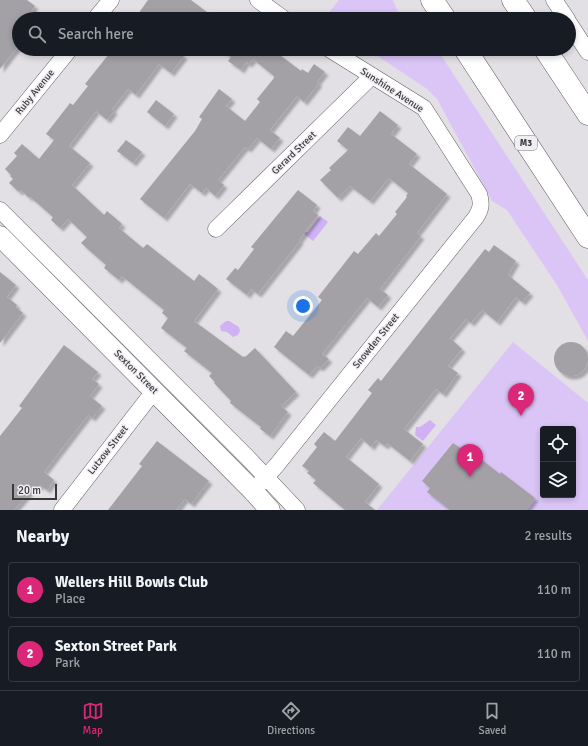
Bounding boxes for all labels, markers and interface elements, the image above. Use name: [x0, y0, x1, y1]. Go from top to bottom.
search box: [12, 12, 576, 56]
icon: search: [26, 23, 48, 45]
text: Search here: [58, 25, 134, 43]
street label: Sunshine Avenue: [358, 65, 426, 115]
street label: Ruby Avenue: [13, 67, 57, 117]
street label: Gerard Street: [269, 128, 319, 177]
road number: M3: [515, 136, 537, 150]
your location: [293, 296, 313, 316]
street label: Snowden Street: [350, 311, 402, 371]
street label: Sexton Street: [111, 347, 161, 397]
pin: 2: [508, 383, 534, 416]
street label: Lutzow Street: [85, 423, 131, 477]
map controls: [540, 426, 576, 498]
button: locate: [540, 426, 576, 462]
pin: 1: [457, 444, 483, 477]
button: layers: [540, 462, 576, 498]
scale bar: [12, 482, 57, 501]
text: 20 m: [18, 484, 41, 497]
text: Nearby: [16, 526, 69, 547]
text: 2 results: [524, 528, 572, 544]
text: Wellers Hill Bowls Club: [55, 573, 208, 591]
text: 1: [26, 582, 34, 598]
text: 110 m: [537, 582, 571, 598]
text: Place: [55, 591, 85, 607]
text: Sexton Street Park: [55, 637, 177, 655]
text: 2: [26, 646, 34, 662]
text: 110 m: [537, 646, 571, 662]
text: Park: [55, 655, 80, 671]
tab: Map: [82, 700, 104, 737]
tab: Directions: [267, 700, 315, 737]
tab: Saved: [479, 700, 506, 737]

